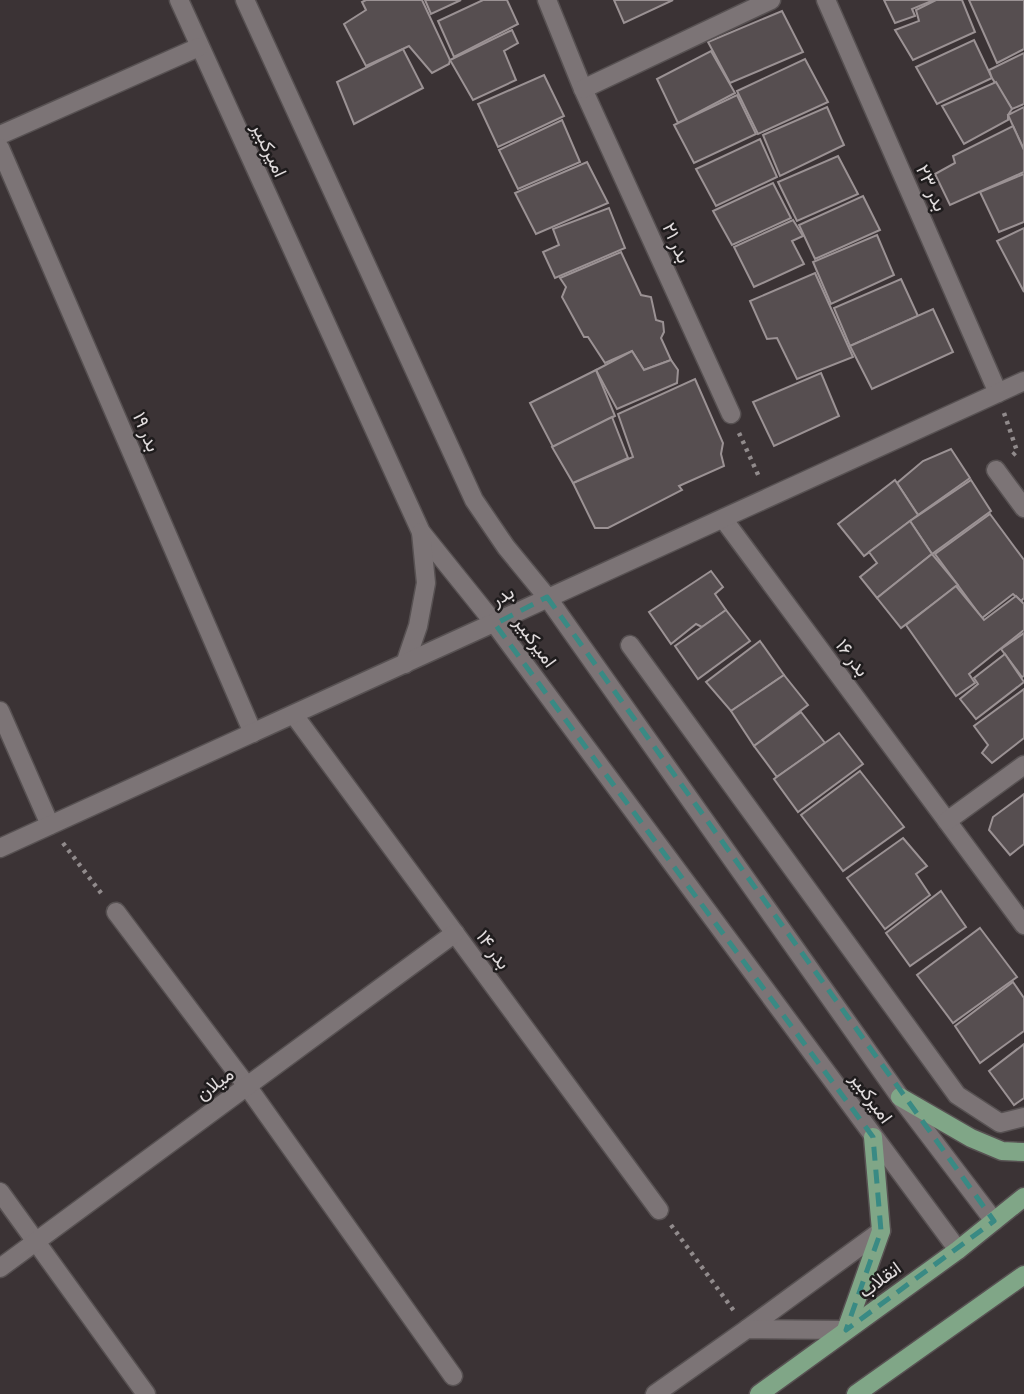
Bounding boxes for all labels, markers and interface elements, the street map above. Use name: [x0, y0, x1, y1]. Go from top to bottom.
street label: امیرکبیر: [246, 118, 292, 181]
street label: بدر ۲۳: [910, 161, 952, 215]
street label: بدر ۲۱: [657, 219, 695, 267]
street label: بدر ۱۹: [127, 408, 165, 456]
street label: بدر: [487, 580, 518, 612]
street label: امیرکبیر: [508, 611, 562, 672]
street label: بدر ۱۶: [830, 634, 874, 682]
street label: بدر ۱۴: [471, 926, 515, 974]
street label: میلان: [191, 1062, 239, 1106]
street label: امیرکبیر: [844, 1067, 898, 1128]
street label: انقلاب: [854, 1256, 906, 1304]

